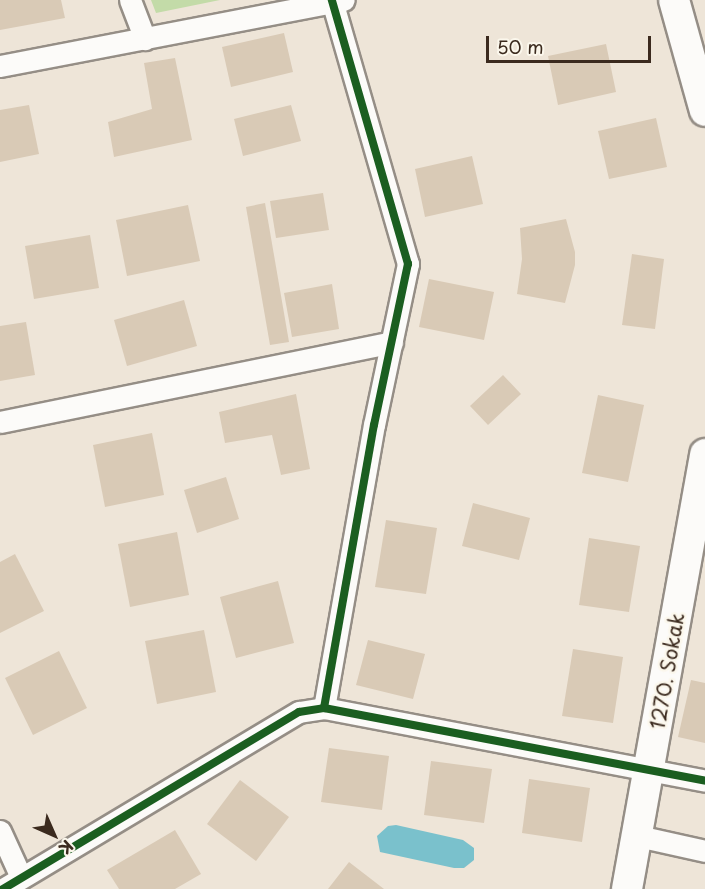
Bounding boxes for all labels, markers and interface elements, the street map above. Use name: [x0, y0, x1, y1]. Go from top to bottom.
scale bar: [489, 24, 654, 62]
text: 50 m: [497, 33, 544, 60]
street label: 1270. Sokak: [645, 611, 689, 731]
north arrow: [24, 805, 84, 865]
text: K: [54, 835, 79, 860]

